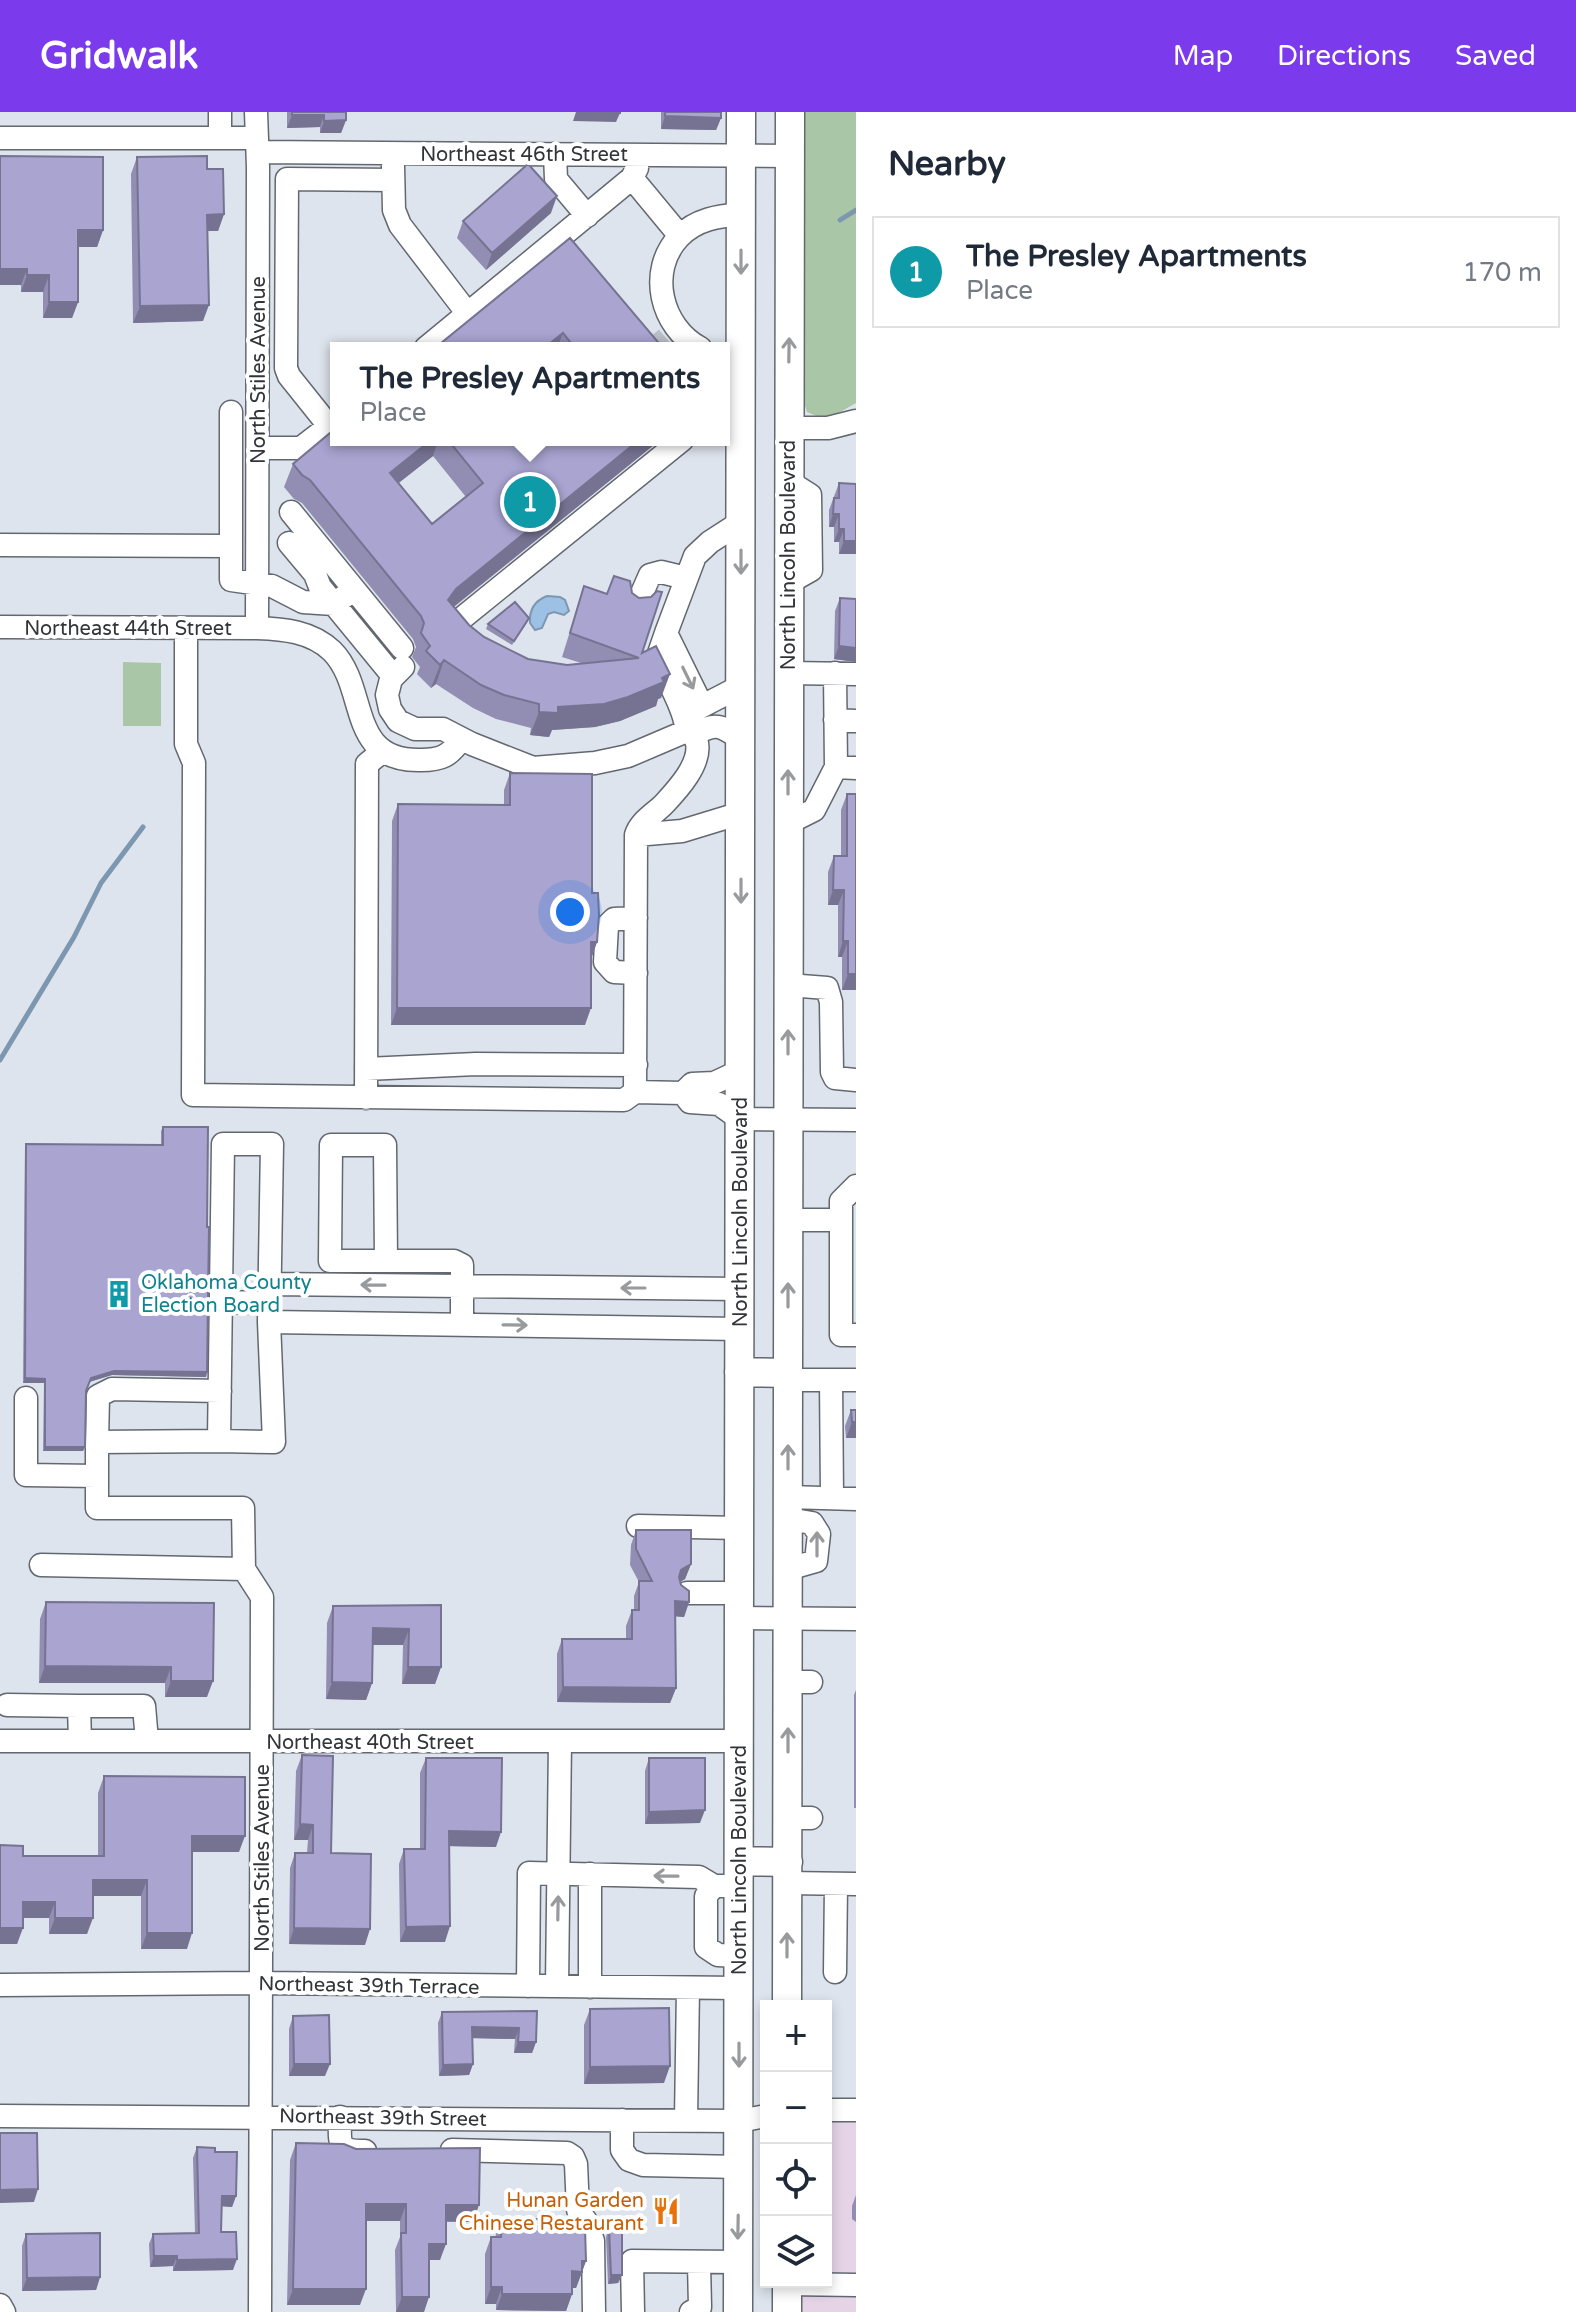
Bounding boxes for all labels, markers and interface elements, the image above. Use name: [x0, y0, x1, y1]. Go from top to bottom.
text: Gridwalk: [40, 33, 198, 79]
text: Map: [1173, 39, 1233, 73]
text: Directions: [1277, 39, 1411, 73]
text: Saved: [1455, 39, 1536, 73]
street label: Northeast 46th Street: [420, 143, 628, 167]
text: Nearby: [888, 144, 1006, 185]
text: The Presley Apartments: [966, 238, 1307, 275]
one-way arrow: [733, 248, 749, 275]
text: 1: [908, 257, 924, 288]
text: 170 m: [1462, 257, 1542, 288]
text: Place: [966, 275, 1033, 306]
street label: North Stiles Avenue: [247, 276, 271, 464]
one-way arrow: [781, 337, 796, 364]
popup: [330, 342, 730, 446]
text: The Presley Apartments: [360, 360, 700, 397]
text: Place: [360, 397, 426, 428]
street label: North Lincoln Boulevard: [777, 440, 801, 670]
pin: 1: [504, 472, 556, 532]
one-way arrow: [733, 548, 749, 575]
street label: Northeast 44th Street: [24, 617, 232, 641]
one-way arrow: [681, 666, 696, 690]
one-way arrow: [780, 769, 796, 796]
one-way arrow: [733, 877, 749, 904]
your location: [550, 892, 590, 932]
one-way arrow: [780, 1029, 796, 1056]
street label: North Lincoln Boulevard: [729, 1097, 753, 1327]
place label: Oklahoma County Election Board: [141, 1271, 312, 1318]
one-way arrow: [360, 1278, 387, 1293]
building icon: Oklahoma County Election Board: [104, 1279, 134, 1309]
one-way arrow: [620, 1280, 647, 1296]
one-way arrow: [780, 1282, 796, 1309]
one-way arrow: [501, 1317, 528, 1333]
one-way arrow: [780, 1444, 796, 1471]
one-way arrow: [809, 1531, 825, 1557]
one-way arrow: [780, 1727, 796, 1754]
street label: Northeast 40th Street: [266, 1731, 474, 1755]
street label: North Lincoln Boulevard: [728, 1745, 752, 1975]
street label: North Stiles Avenue: [251, 1764, 275, 1952]
one-way arrow: [653, 1868, 680, 1884]
one-way arrow: [550, 1895, 566, 1922]
one-way arrow: [779, 1932, 795, 1959]
street label: Northeast 39th Terrace: [258, 1972, 480, 2000]
map controls: [760, 2000, 832, 2288]
button: +: [760, 2000, 832, 2072]
one-way arrow: [731, 2041, 747, 2068]
button: −: [760, 2072, 832, 2144]
street label: Northeast 39th Street: [279, 2104, 487, 2132]
button: locate: [760, 2144, 832, 2216]
place label: Hunan Garden Chinese Restaurant: [459, 2189, 644, 2236]
restaurant icon: Hunan Garden Chinese Restaurant: [651, 2196, 681, 2226]
one-way arrow: [730, 2213, 746, 2240]
button: layers: [760, 2216, 832, 2288]

